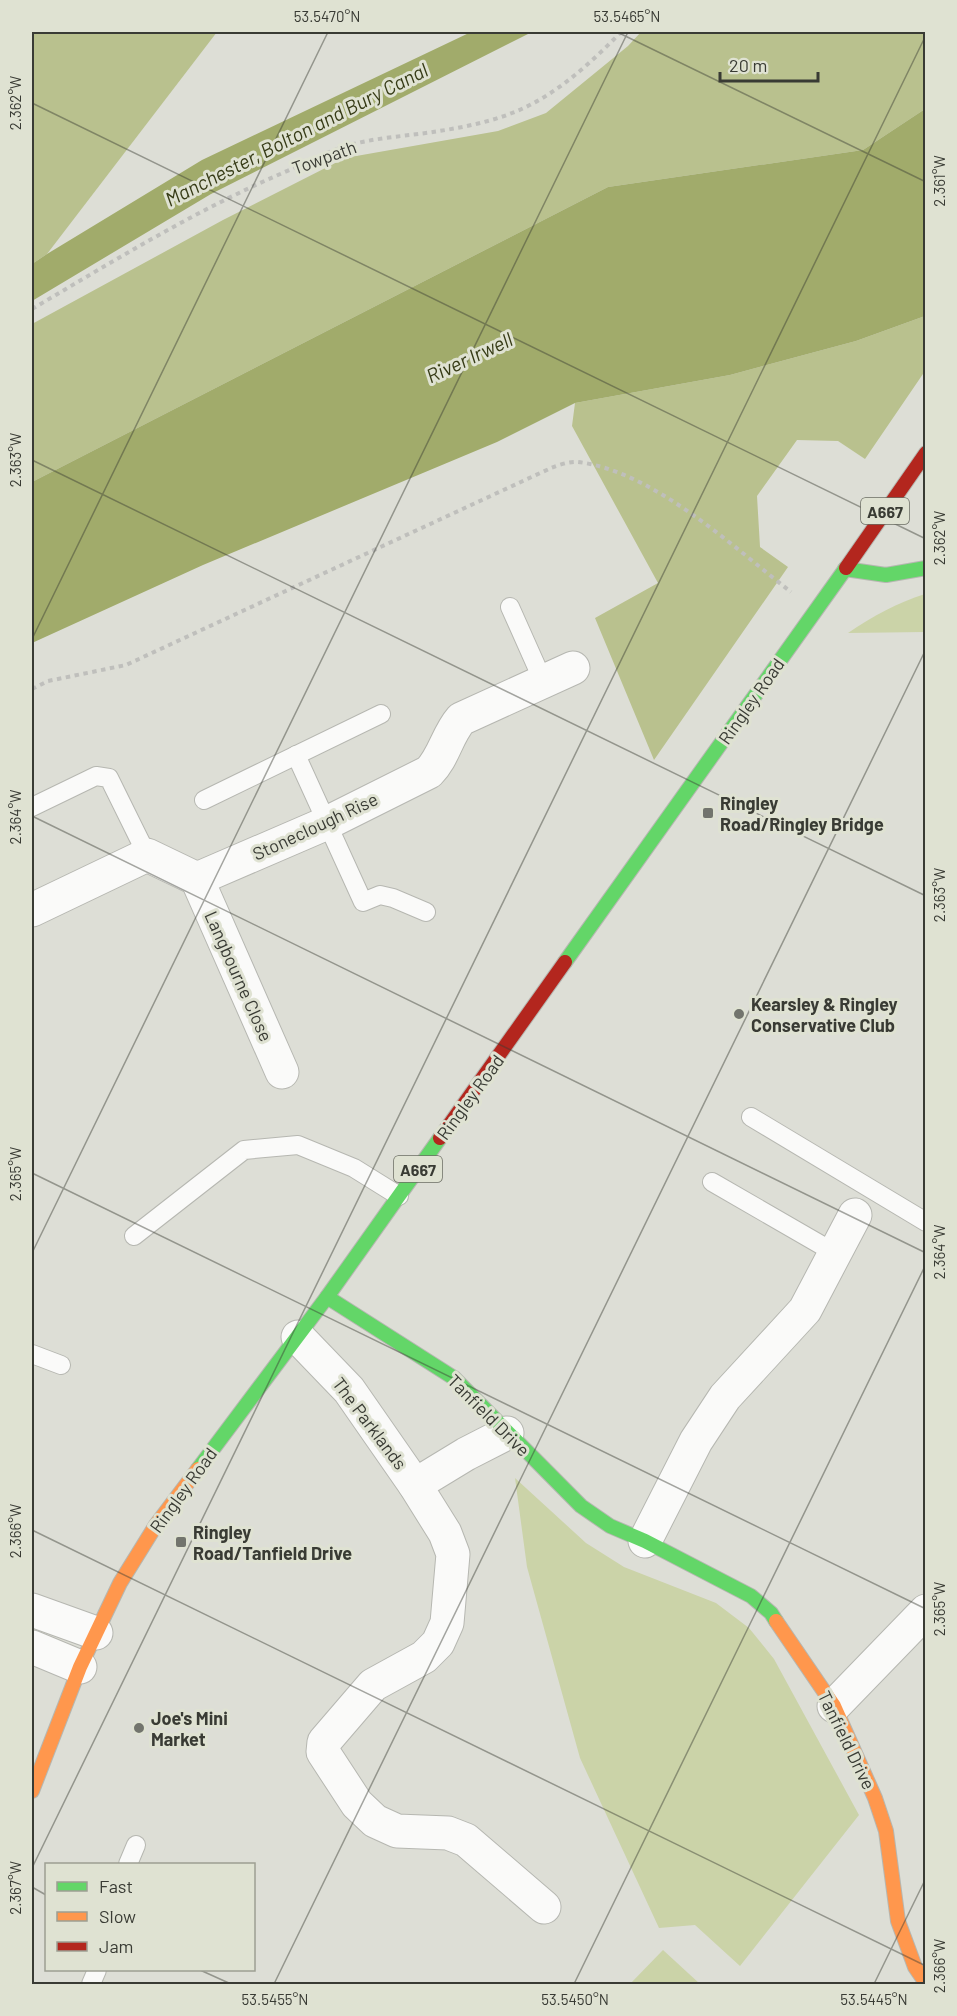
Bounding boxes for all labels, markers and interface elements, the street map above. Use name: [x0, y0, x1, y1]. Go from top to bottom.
text: 53.5470°N: [294, 7, 360, 25]
text: 53.5465°N: [594, 7, 660, 25]
scale bar: [720, 45, 818, 83]
text: 20 m: [729, 54, 767, 76]
water label: Manchester, Bolton and Bury Canal: [161, 57, 432, 211]
text: 2.362°W: [6, 76, 24, 130]
street label: Towpath: [289, 135, 359, 179]
text: 2.361°W: [930, 155, 948, 207]
water label: River Irwell: [422, 326, 516, 387]
text: 2.363°W: [6, 433, 24, 487]
road number: A667: [861, 498, 909, 524]
text: 2.362°W: [930, 511, 948, 565]
street label: Ringley Road: [713, 654, 789, 748]
street label: Stoneclough Rise: [249, 787, 381, 865]
text: 2.364°W: [6, 790, 24, 844]
place label: Ringley Road/Ringley Bridge: [720, 792, 884, 835]
marker: Ringley Road/Ringley Bridge: [701, 806, 715, 820]
text: 2.363°W: [930, 868, 948, 922]
street label: Langbourne Close: [200, 907, 278, 1045]
place label: Kearsley & Ringley Conservative Club: [751, 993, 898, 1036]
marker: Kearsley & Ringley Conservative Club: [732, 1007, 746, 1021]
street label: Ringley Road: [432, 1050, 508, 1144]
text: 2.365°W: [6, 1147, 24, 1201]
road number: A667: [394, 1156, 442, 1182]
text: 2.364°W: [930, 1225, 948, 1279]
street label: Tanfield Drive: [443, 1369, 535, 1461]
street label: The Parklands: [328, 1373, 412, 1473]
street label: Ringley Road: [145, 1443, 221, 1537]
text: 2.366°W: [6, 1504, 24, 1558]
place label: Ringley Road/Tanfield Drive: [193, 1521, 352, 1564]
marker: Ringley Road/Tanfield Drive: [174, 1535, 188, 1549]
text: 2.365°W: [930, 1582, 948, 1636]
street label: Tanfield Drive: [814, 1687, 880, 1793]
place label: Joe's Mini Market: [151, 1707, 228, 1750]
marker: Joe's Mini Market: [132, 1721, 146, 1735]
text: 2.367°W: [6, 1861, 24, 1915]
legend: [45, 1863, 255, 1971]
text: Fast: [99, 1875, 133, 1897]
text: Slow: [99, 1905, 136, 1927]
text: Jam: [99, 1935, 133, 1957]
text: 2.366°W: [930, 1939, 948, 1993]
text: 53.5455°N: [242, 1990, 308, 2008]
text: 53.5450°N: [541, 1990, 609, 2008]
text: 53.5445°N: [840, 1990, 908, 2008]

